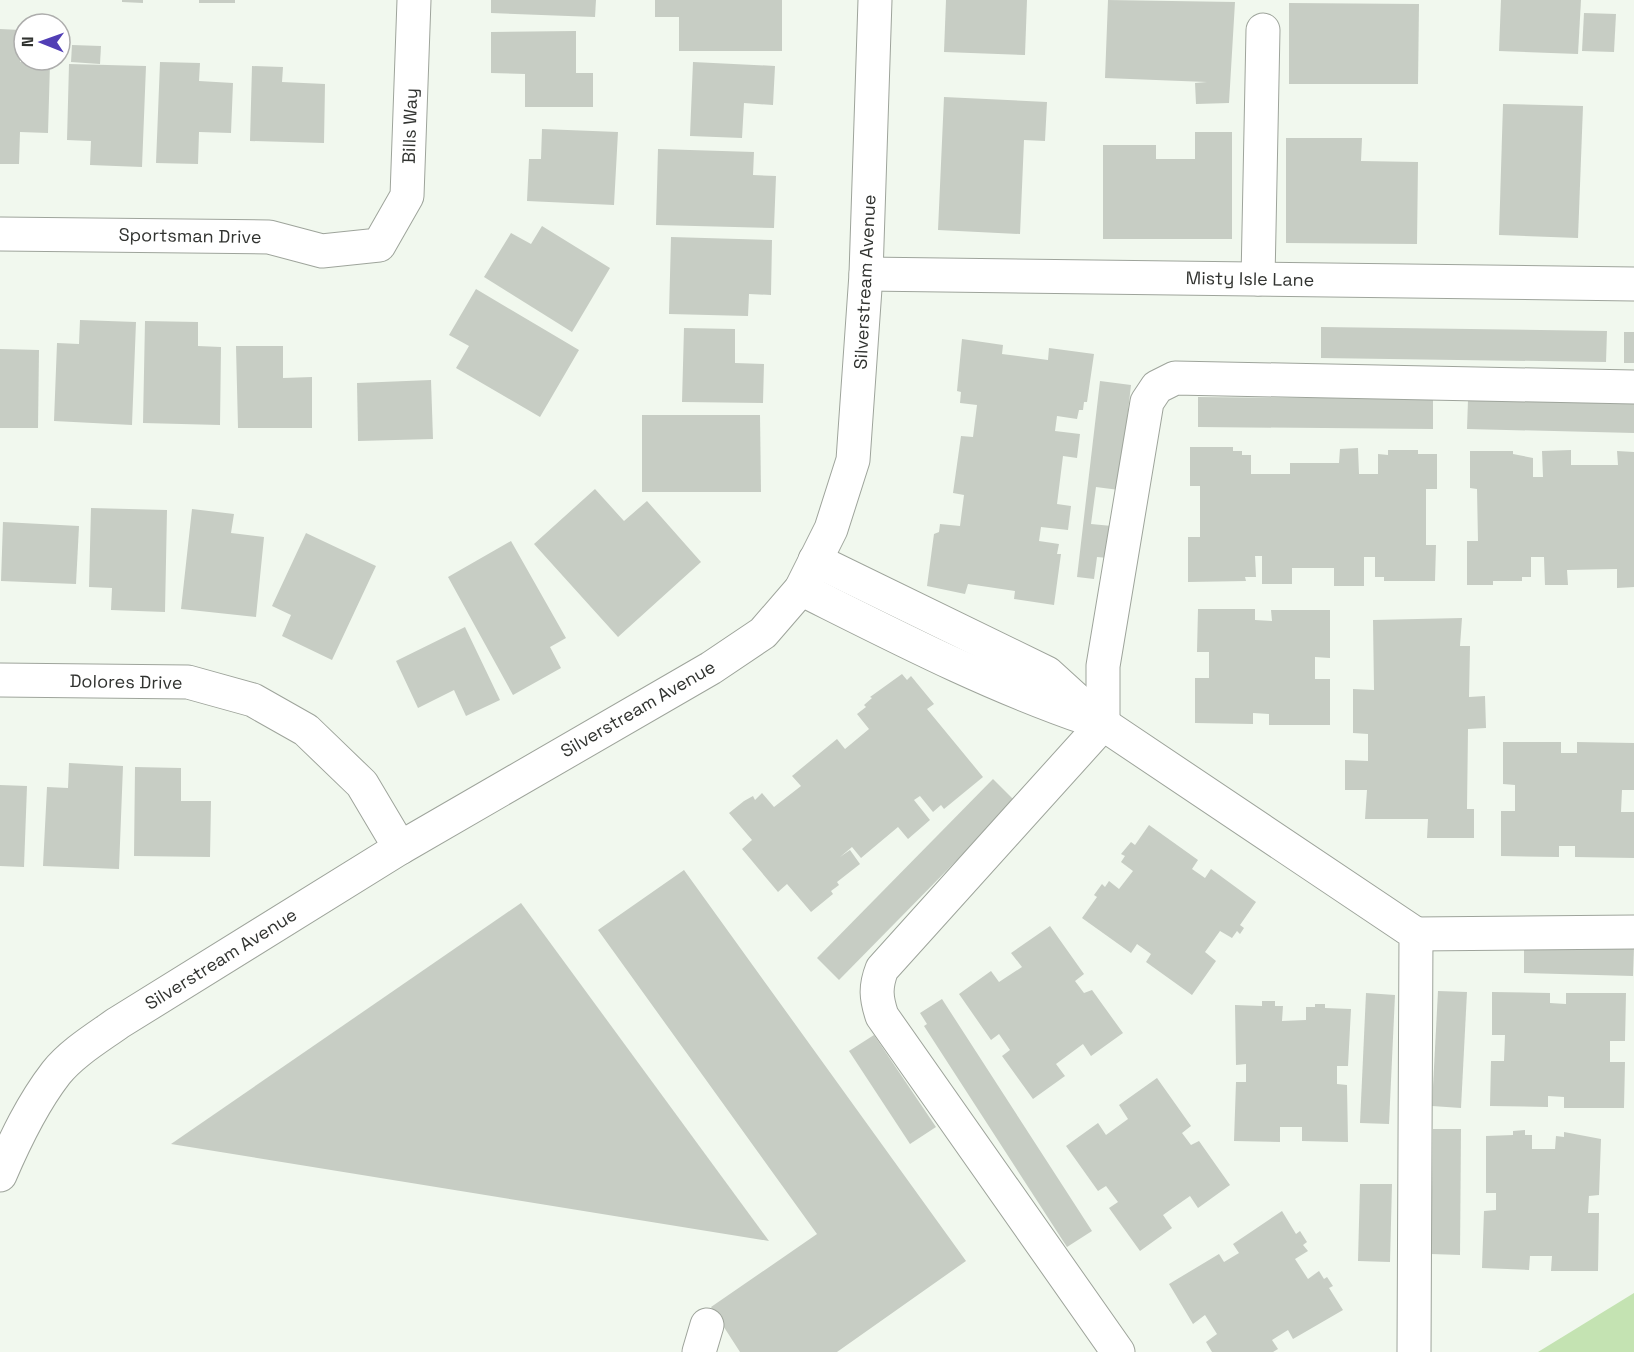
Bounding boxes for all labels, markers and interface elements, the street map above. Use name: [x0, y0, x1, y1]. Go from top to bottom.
north arrow: [12, 12, 72, 72]
text: N: [17, 36, 38, 47]
street label: Bills Way: [397, 88, 422, 164]
street label: Silverstream Avenue: [848, 194, 881, 370]
street label: Sportsman Drive: [118, 223, 262, 248]
street label: Misty Isle Lane: [1186, 266, 1315, 291]
street label: Silverstream Avenue: [556, 655, 719, 762]
street label: Dolores Drive: [69, 669, 183, 694]
street label: Silverstream Avenue: [140, 902, 301, 1015]

